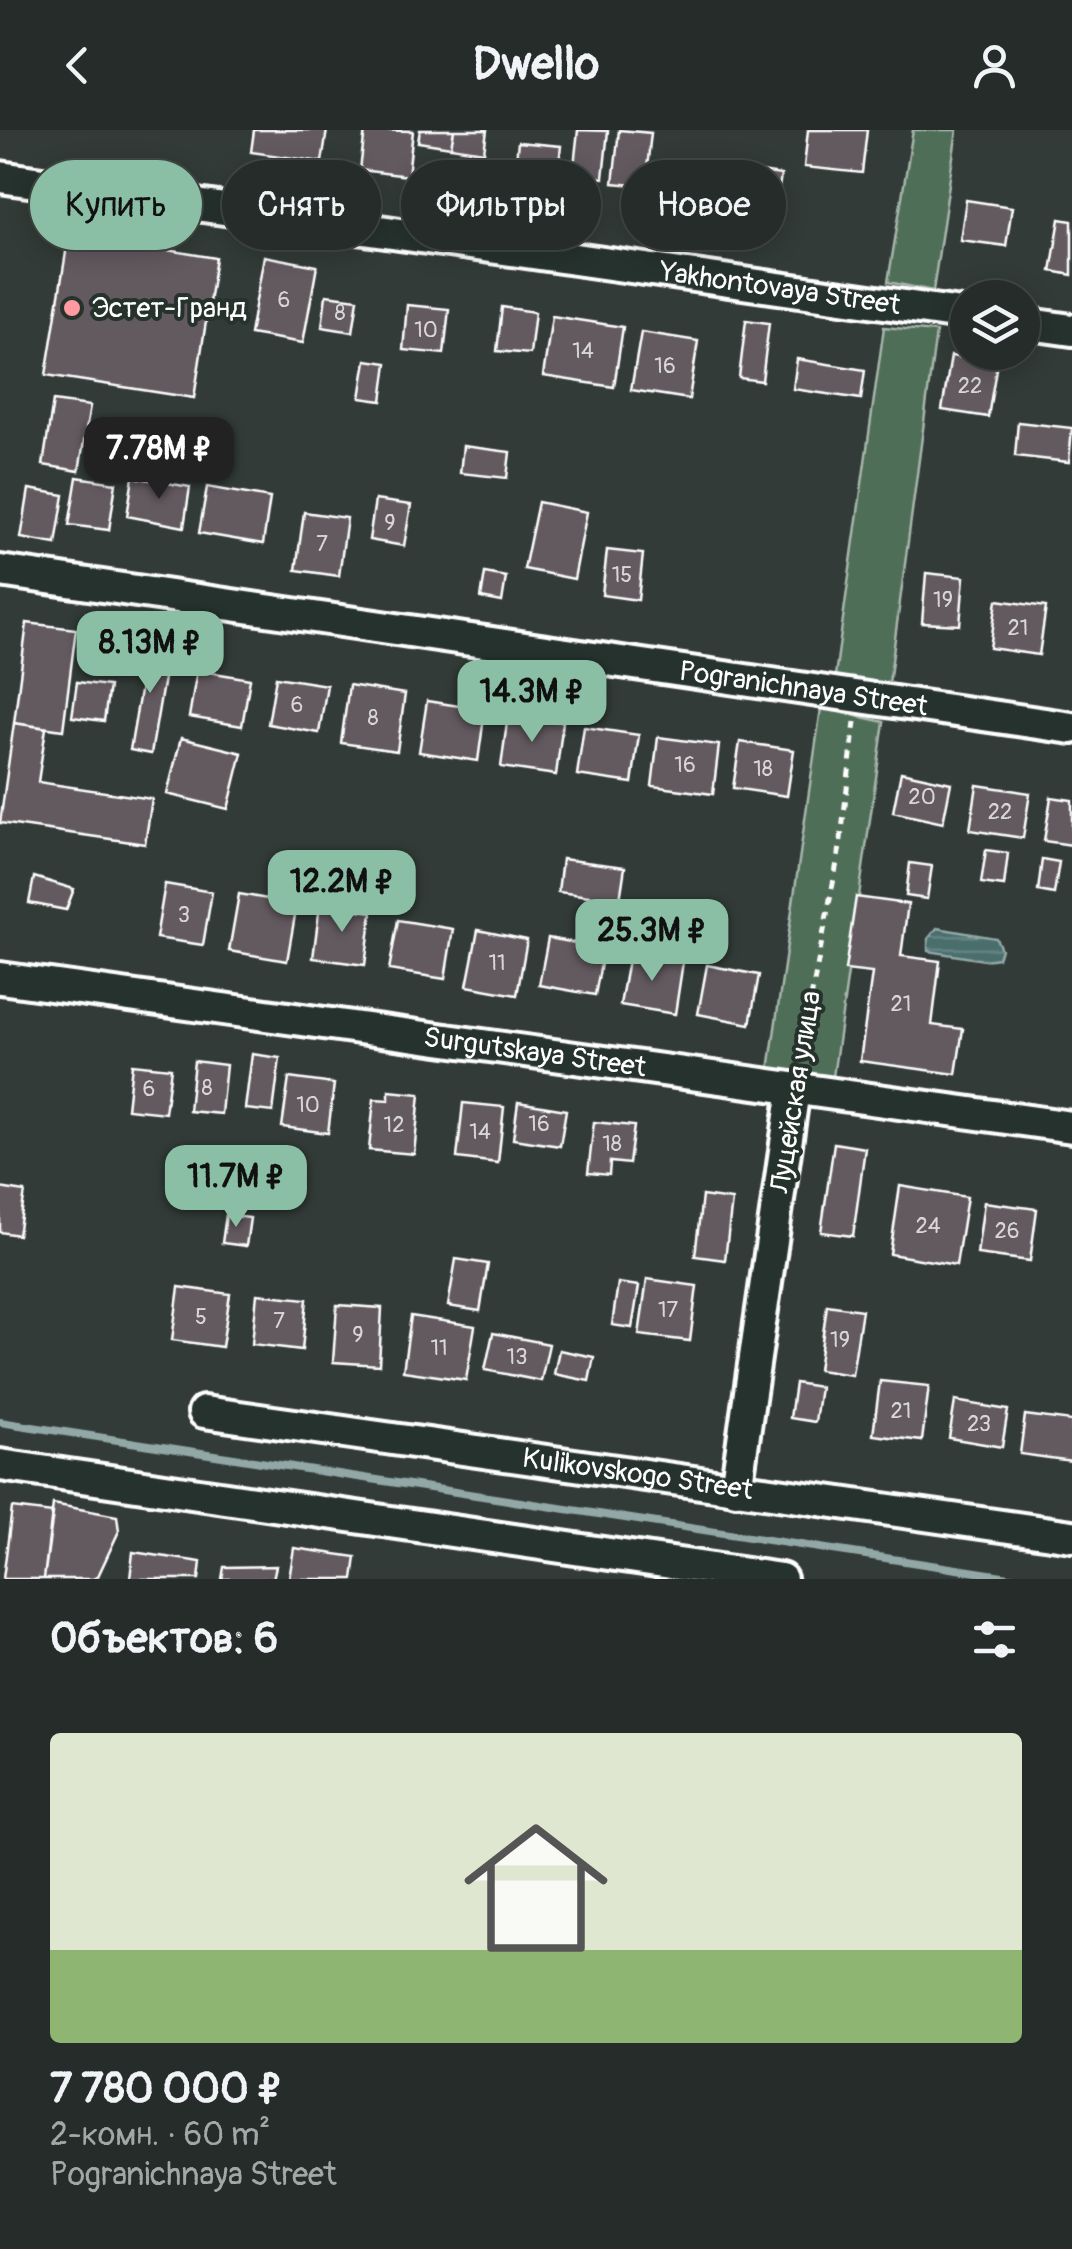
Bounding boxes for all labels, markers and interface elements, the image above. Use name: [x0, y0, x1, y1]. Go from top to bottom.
text: Dwello: [473, 37, 599, 93]
icon: back: [50, 38, 105, 93]
icon: person: [967, 38, 1022, 93]
chip: Купить: [30, 160, 202, 250]
chip: Снять: [222, 160, 381, 250]
chip: Фильтры: [401, 160, 601, 250]
chip: Новое: [621, 160, 786, 250]
street label: Yakhontovaya Street: [657, 254, 903, 323]
map controls: [950, 280, 1040, 370]
button: layers: [950, 280, 1040, 370]
house number: 6: [278, 286, 290, 314]
place label: Эстет-Гранд: [92, 291, 247, 326]
marker: Эстет-Гранд: [61, 297, 83, 319]
house number: 8: [334, 299, 346, 327]
house number: 10: [414, 316, 438, 344]
house number: 14: [572, 337, 594, 365]
house number: 16: [654, 352, 676, 380]
house number: 22: [958, 372, 982, 400]
pin: 7.78M ₽: [67, 417, 251, 502]
text: 7.78M ₽: [106, 429, 212, 469]
house number: 9: [384, 509, 396, 537]
house number: 7: [316, 530, 328, 558]
house number: 15: [612, 561, 632, 589]
house number: 19: [933, 586, 953, 614]
pin: 8.13M ₽: [58, 611, 242, 696]
house number: 21: [1008, 614, 1028, 642]
text: 8.13M ₽: [99, 623, 201, 663]
street label: Pogranichnaya Street: [677, 653, 931, 724]
pin: 14.3M ₽: [440, 660, 624, 745]
text: 14.3M ₽: [479, 672, 585, 712]
house number: 6: [291, 691, 303, 719]
house number: 8: [367, 704, 379, 732]
house number: 16: [674, 751, 696, 779]
house number: 18: [753, 755, 773, 783]
house number: 20: [908, 783, 936, 811]
house number: 22: [988, 798, 1012, 826]
pin: 12.2M ₽: [250, 850, 434, 935]
text: 12.2M ₽: [290, 862, 394, 902]
pin: 25.3M ₽: [560, 899, 744, 984]
house number: 3: [178, 901, 190, 929]
text: 25.3M ₽: [597, 911, 707, 951]
house number: 11: [488, 949, 506, 977]
street label: Луцейская улица: [763, 988, 829, 1197]
house number: 21: [891, 990, 911, 1018]
street label: Surgutskaya Street: [421, 1020, 649, 1085]
house number: 8: [201, 1074, 213, 1102]
house number: 6: [143, 1075, 155, 1103]
house number: 10: [296, 1091, 320, 1119]
house number: 16: [528, 1110, 550, 1138]
house number: 12: [384, 1111, 404, 1139]
house number: 14: [469, 1118, 491, 1146]
house number: 18: [602, 1130, 622, 1158]
pin: 11.7M ₽: [144, 1145, 328, 1230]
text: 11.7M ₽: [187, 1157, 285, 1197]
house number: 24: [915, 1212, 941, 1240]
house number: 26: [994, 1217, 1020, 1245]
house number: 17: [658, 1296, 678, 1324]
house number: 5: [195, 1303, 207, 1331]
house number: 7: [273, 1307, 285, 1335]
house number: 9: [352, 1321, 364, 1349]
house number: 19: [830, 1326, 850, 1354]
house number: 11: [430, 1334, 448, 1362]
house number: 13: [507, 1343, 527, 1371]
house number: 21: [891, 1397, 911, 1425]
house number: 23: [967, 1410, 991, 1438]
street label: Kulikovskogo Street: [520, 1440, 756, 1508]
icon: filters: [967, 1612, 1022, 1667]
text: Объектов: 6: [50, 1613, 278, 1665]
icon: home: [446, 1798, 626, 1978]
text: 7 780 000 ₽: [50, 2063, 283, 2115]
text: 2-комн. · 60 m²: [50, 2115, 270, 2155]
text: Pogranichnaya Street: [50, 2155, 337, 2195]

